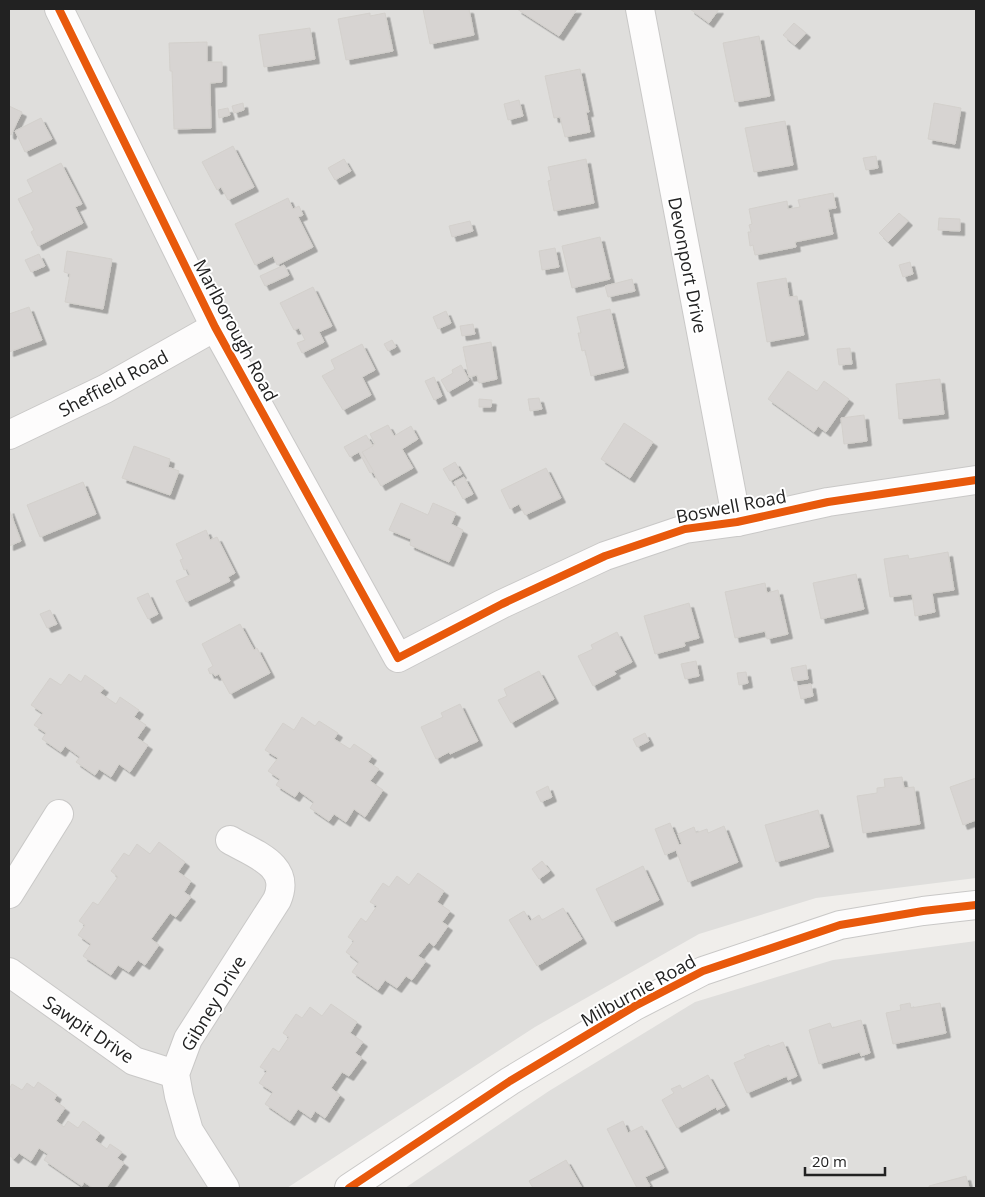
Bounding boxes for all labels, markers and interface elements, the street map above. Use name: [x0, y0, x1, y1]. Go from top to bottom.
street label: Devonport Drive: [663, 195, 713, 335]
street label: Marlborough Road: [188, 255, 284, 405]
street label: Sheffield Road: [54, 344, 172, 422]
street label: Boswell Road: [674, 484, 788, 528]
street label: Milburnie Road: [576, 948, 700, 1032]
street label: Gibney Drive: [175, 951, 251, 1055]
street label: Sawpit Drive: [39, 990, 139, 1068]
scale bar: [805, 1144, 885, 1176]
text: 20 m: [812, 1151, 847, 1171]

